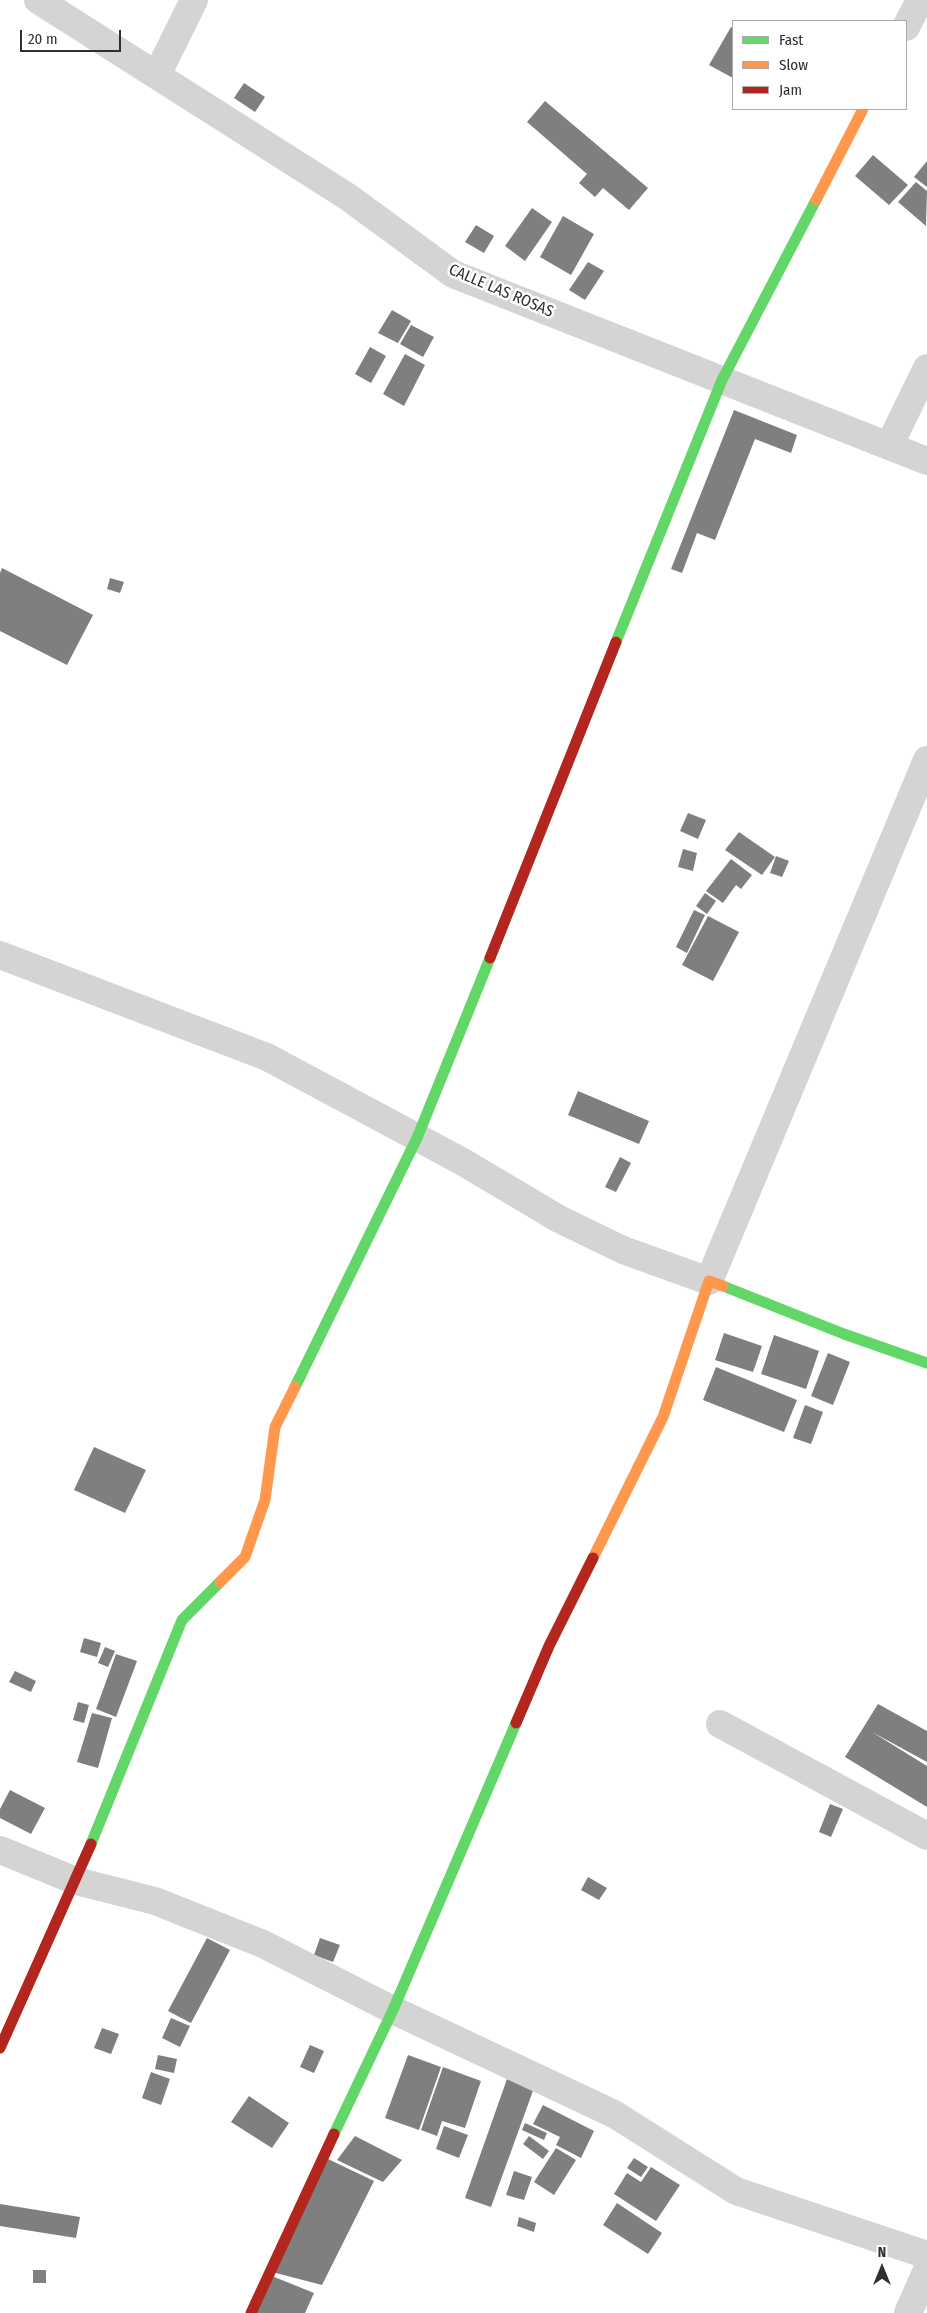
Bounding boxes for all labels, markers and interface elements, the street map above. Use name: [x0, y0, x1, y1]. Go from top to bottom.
scale bar: [22, 20, 124, 52]
legend: [732, 20, 907, 110]
text: 20 m: [28, 30, 58, 48]
text: Fast: [779, 31, 803, 49]
text: Slow: [779, 56, 808, 74]
text: Jam: [779, 81, 802, 99]
street label: CALLE LAS ROSAS: [446, 260, 556, 322]
north arrow: [857, 2243, 907, 2293]
text: N: [878, 2244, 886, 2261]

